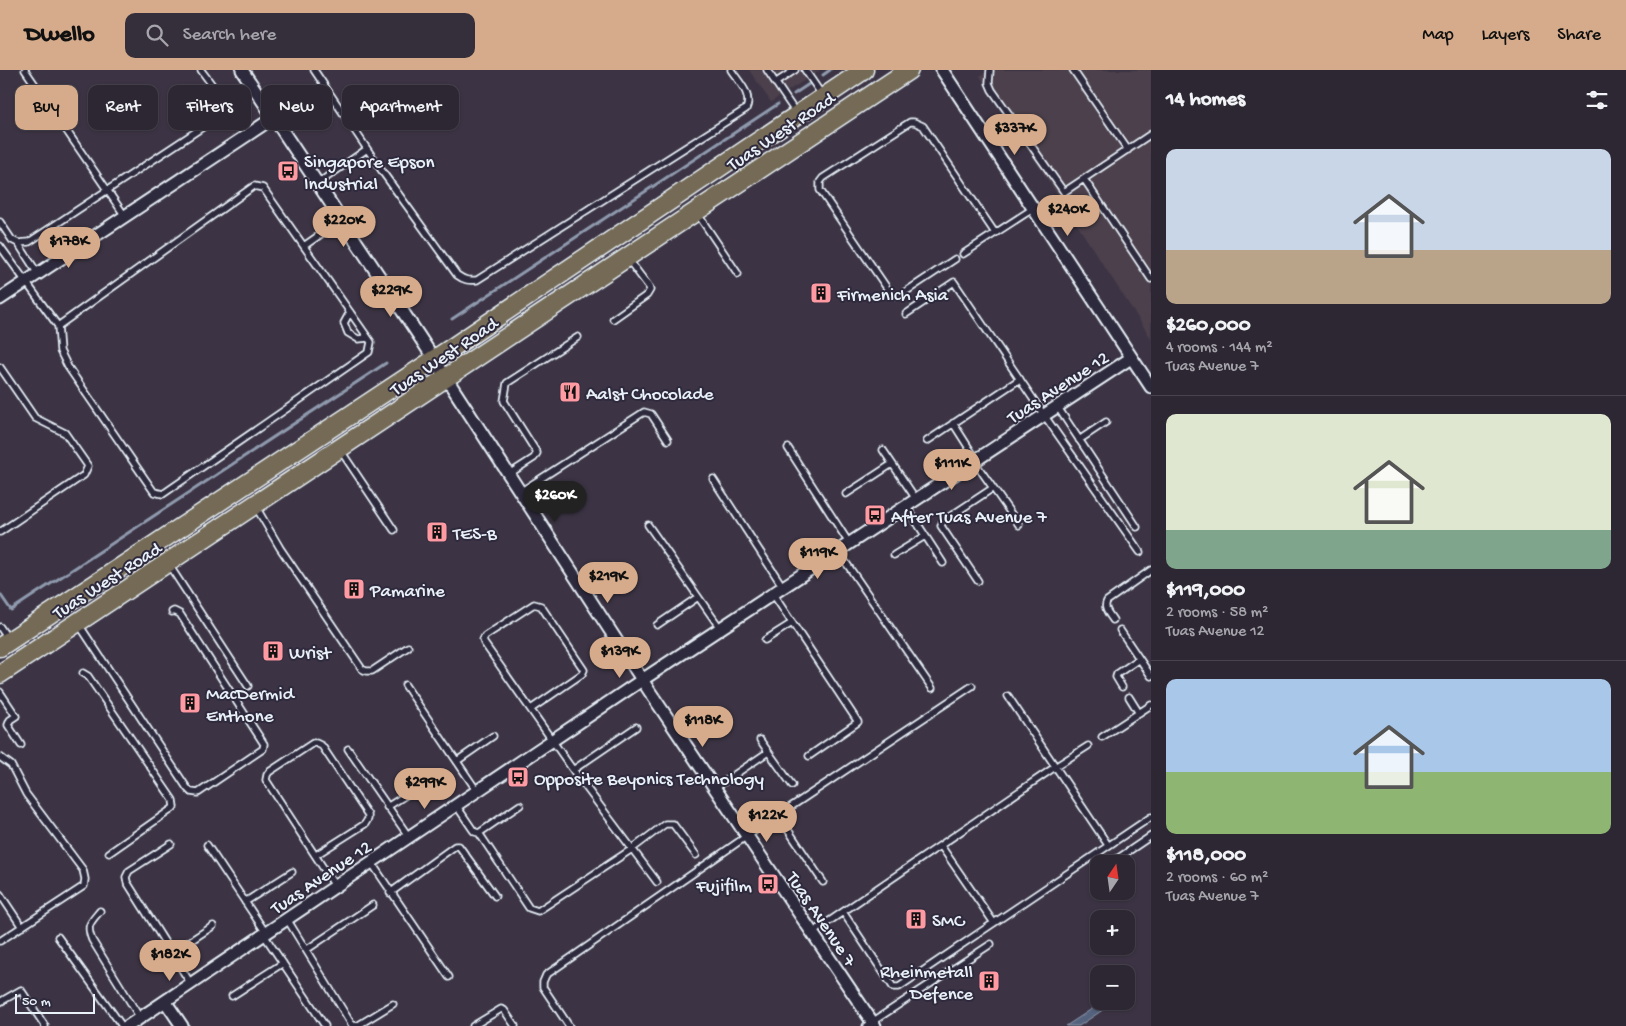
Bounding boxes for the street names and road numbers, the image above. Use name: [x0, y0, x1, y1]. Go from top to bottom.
street label: Tuas West Road: [723, 87, 842, 178]
street label: Tuas West Road: [386, 312, 505, 403]
street label: Tuas Avenue 12: [1003, 347, 1114, 431]
street label: Tuas West Road: [48, 537, 168, 626]
street label: Tuas Avenue 12: [266, 837, 377, 922]
street label: Tuas Avenue 7: [779, 867, 861, 973]

